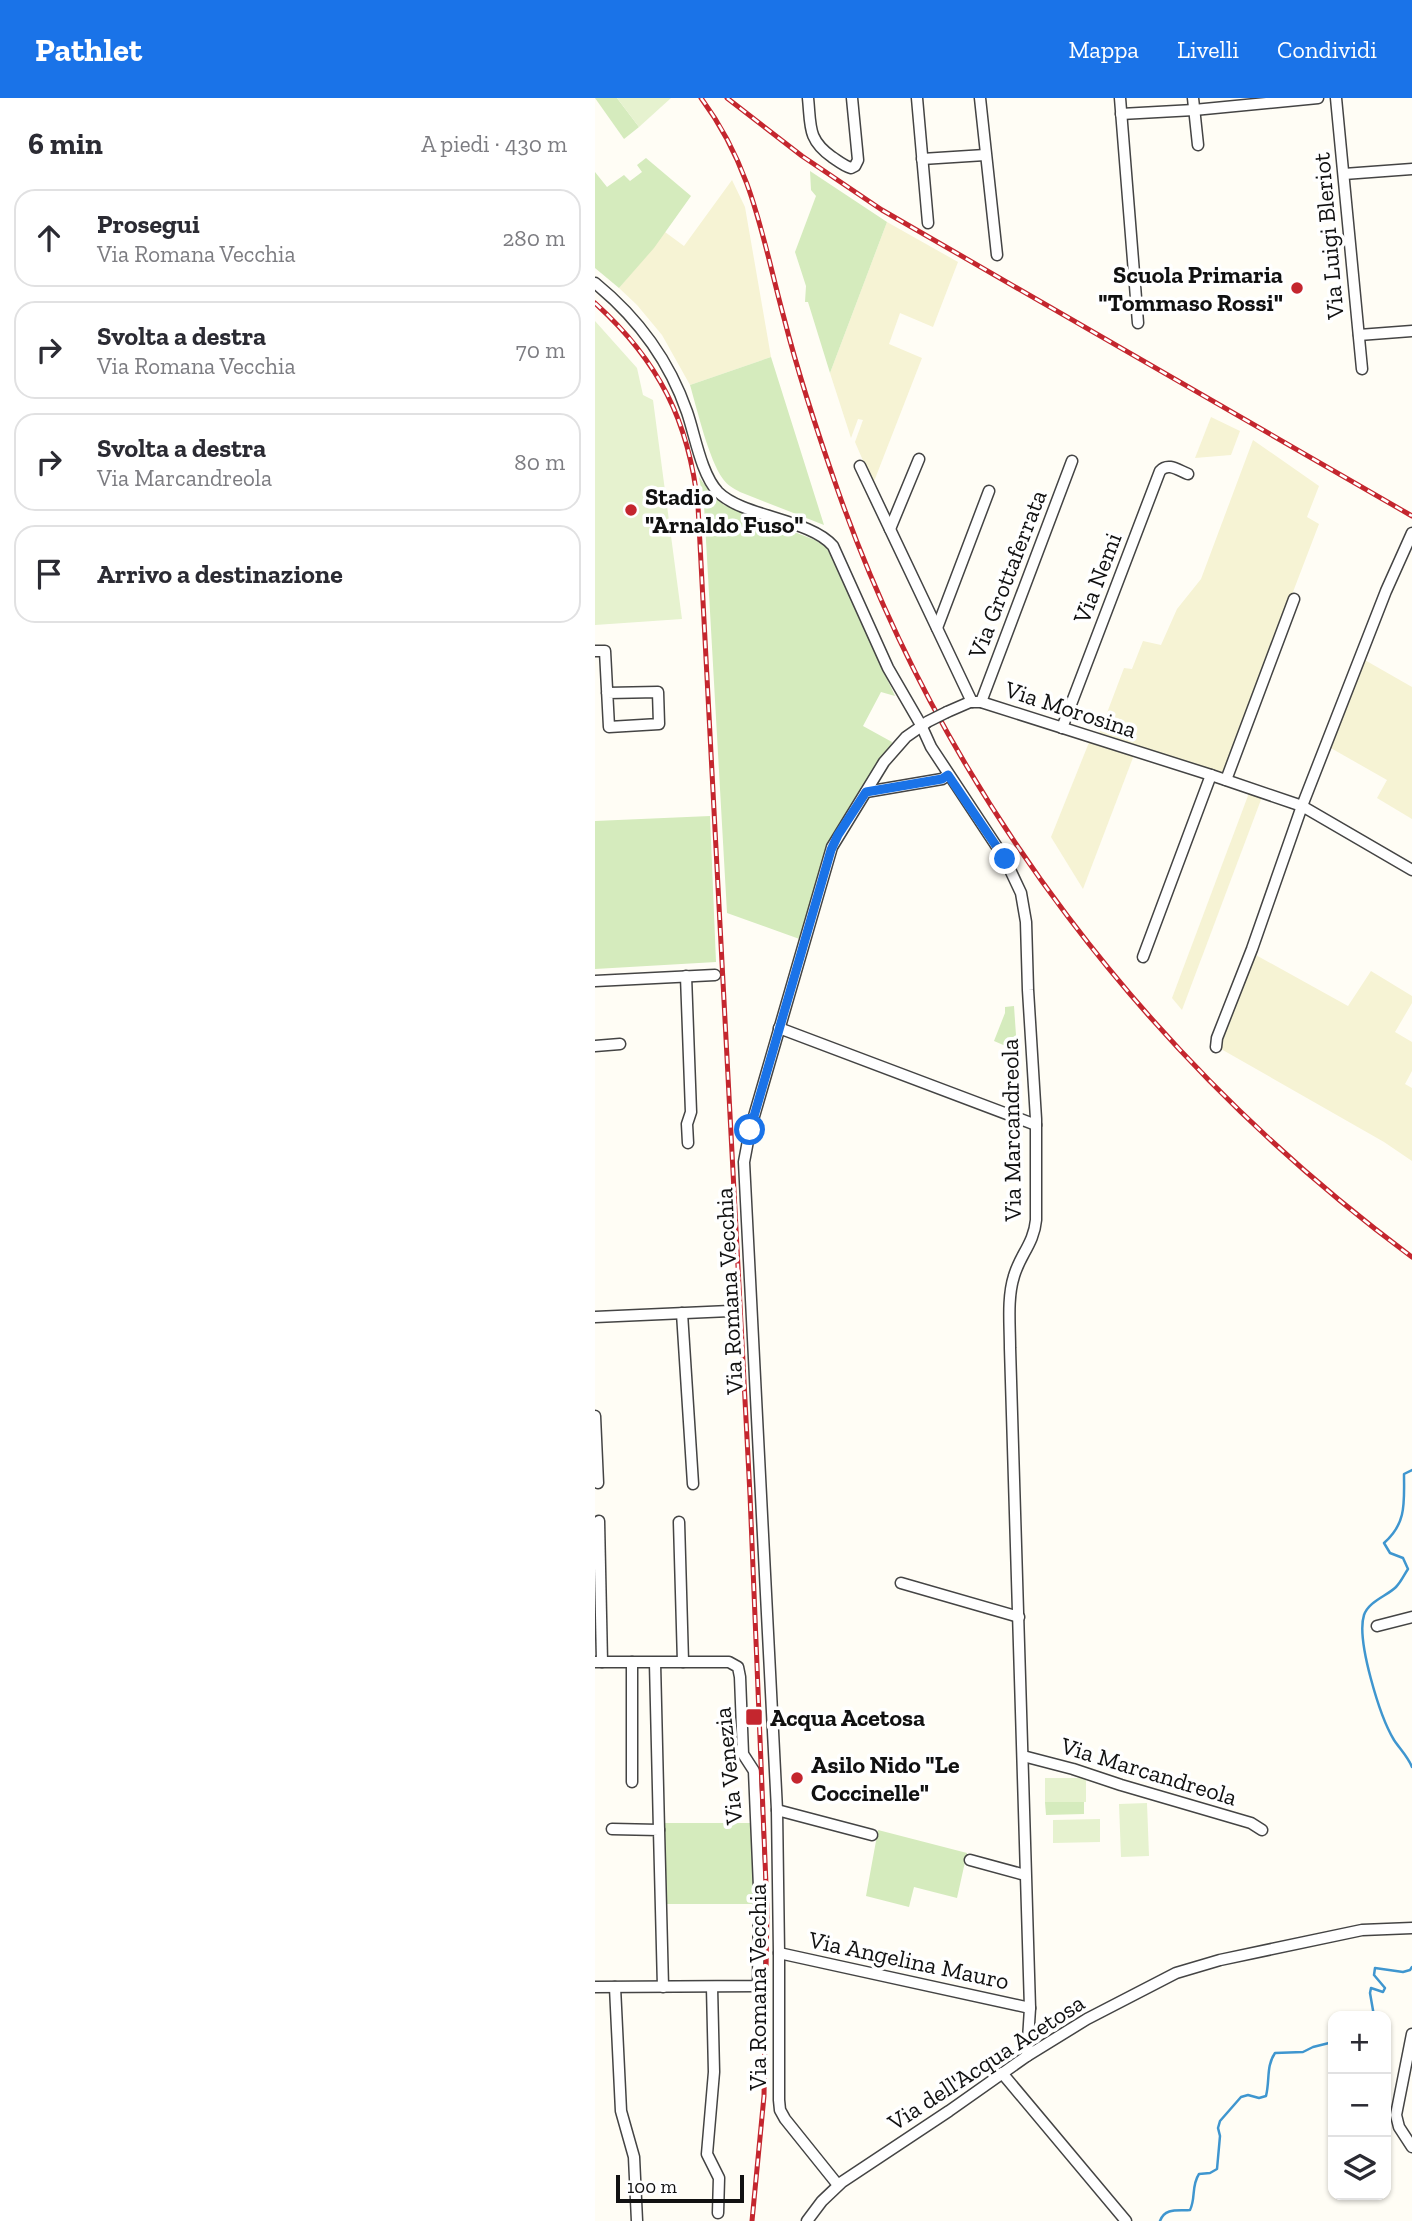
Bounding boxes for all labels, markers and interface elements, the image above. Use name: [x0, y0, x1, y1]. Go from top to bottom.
text: Pathlet: [35, 30, 142, 69]
text: Mappa: [1068, 35, 1139, 64]
text: Livelli: [1177, 35, 1239, 64]
text: Condividi: [1277, 35, 1377, 64]
text: 6 min: [28, 126, 103, 162]
text: A piedi · 430 m: [421, 130, 567, 158]
street label: Via Luigi Bleriot: [1306, 151, 1350, 322]
text: Prosegui: [97, 208, 200, 240]
icon: ahead: [30, 219, 68, 257]
text: 280 m: [502, 224, 565, 252]
text: Via Romana Vecchia: [97, 240, 296, 268]
place label: Scuola Primaria "Tommaso Rossi": [1098, 260, 1283, 317]
marker: Scuola Primaria "Tommaso Rossi": [1289, 280, 1305, 296]
text: Svolta a destra: [97, 320, 266, 352]
icon: right: [30, 331, 68, 369]
text: 70 m: [516, 336, 565, 364]
text: Via Romana Vecchia: [97, 352, 296, 380]
text: Svolta a destra: [97, 432, 266, 464]
icon: right: [30, 443, 68, 481]
text: 80 m: [514, 448, 565, 476]
text: Via Marcandreola: [97, 464, 272, 492]
place label: Stadio "Arnaldo Fuso": [645, 482, 804, 539]
street label: Via Grottaferrata: [961, 485, 1053, 663]
marker: Stadio "Arnaldo Fuso": [623, 502, 639, 518]
street label: Via Nemi: [1066, 528, 1128, 628]
icon: arrive: [30, 555, 68, 593]
text: Arrivo a destinazione: [97, 558, 343, 590]
street label: Via Morosina: [1001, 674, 1141, 744]
route end: [989, 843, 1020, 874]
street label: Via Marcandreola: [995, 1038, 1027, 1223]
route start: [734, 1114, 765, 1145]
street label: Via Romana Vecchia: [709, 1186, 749, 1396]
place label: Acqua Acetosa: [770, 1703, 925, 1732]
street label: Via Venezia: [707, 1706, 749, 1827]
marker: Acqua Acetosa: [744, 1707, 764, 1727]
street label: Via Marcandreola: [1056, 1730, 1241, 1812]
place label: Asilo Nido "Le Coccinelle": [811, 1750, 960, 1807]
marker: Asilo Nido "Le Coccinelle": [789, 1770, 805, 1786]
street label: Via Romana Vecchia: [743, 1883, 772, 2092]
street label: Via Angelina Mauro: [805, 1924, 1012, 1995]
street label: Via dell'Acqua Acetosa: [881, 1987, 1090, 2137]
map controls: [1328, 2011, 1391, 2200]
button: +: [1328, 2011, 1391, 2074]
button: −: [1328, 2074, 1391, 2137]
button: layers: [1328, 2137, 1391, 2200]
scale bar: [616, 2172, 744, 2204]
text: 100 m: [627, 2175, 677, 2198]

